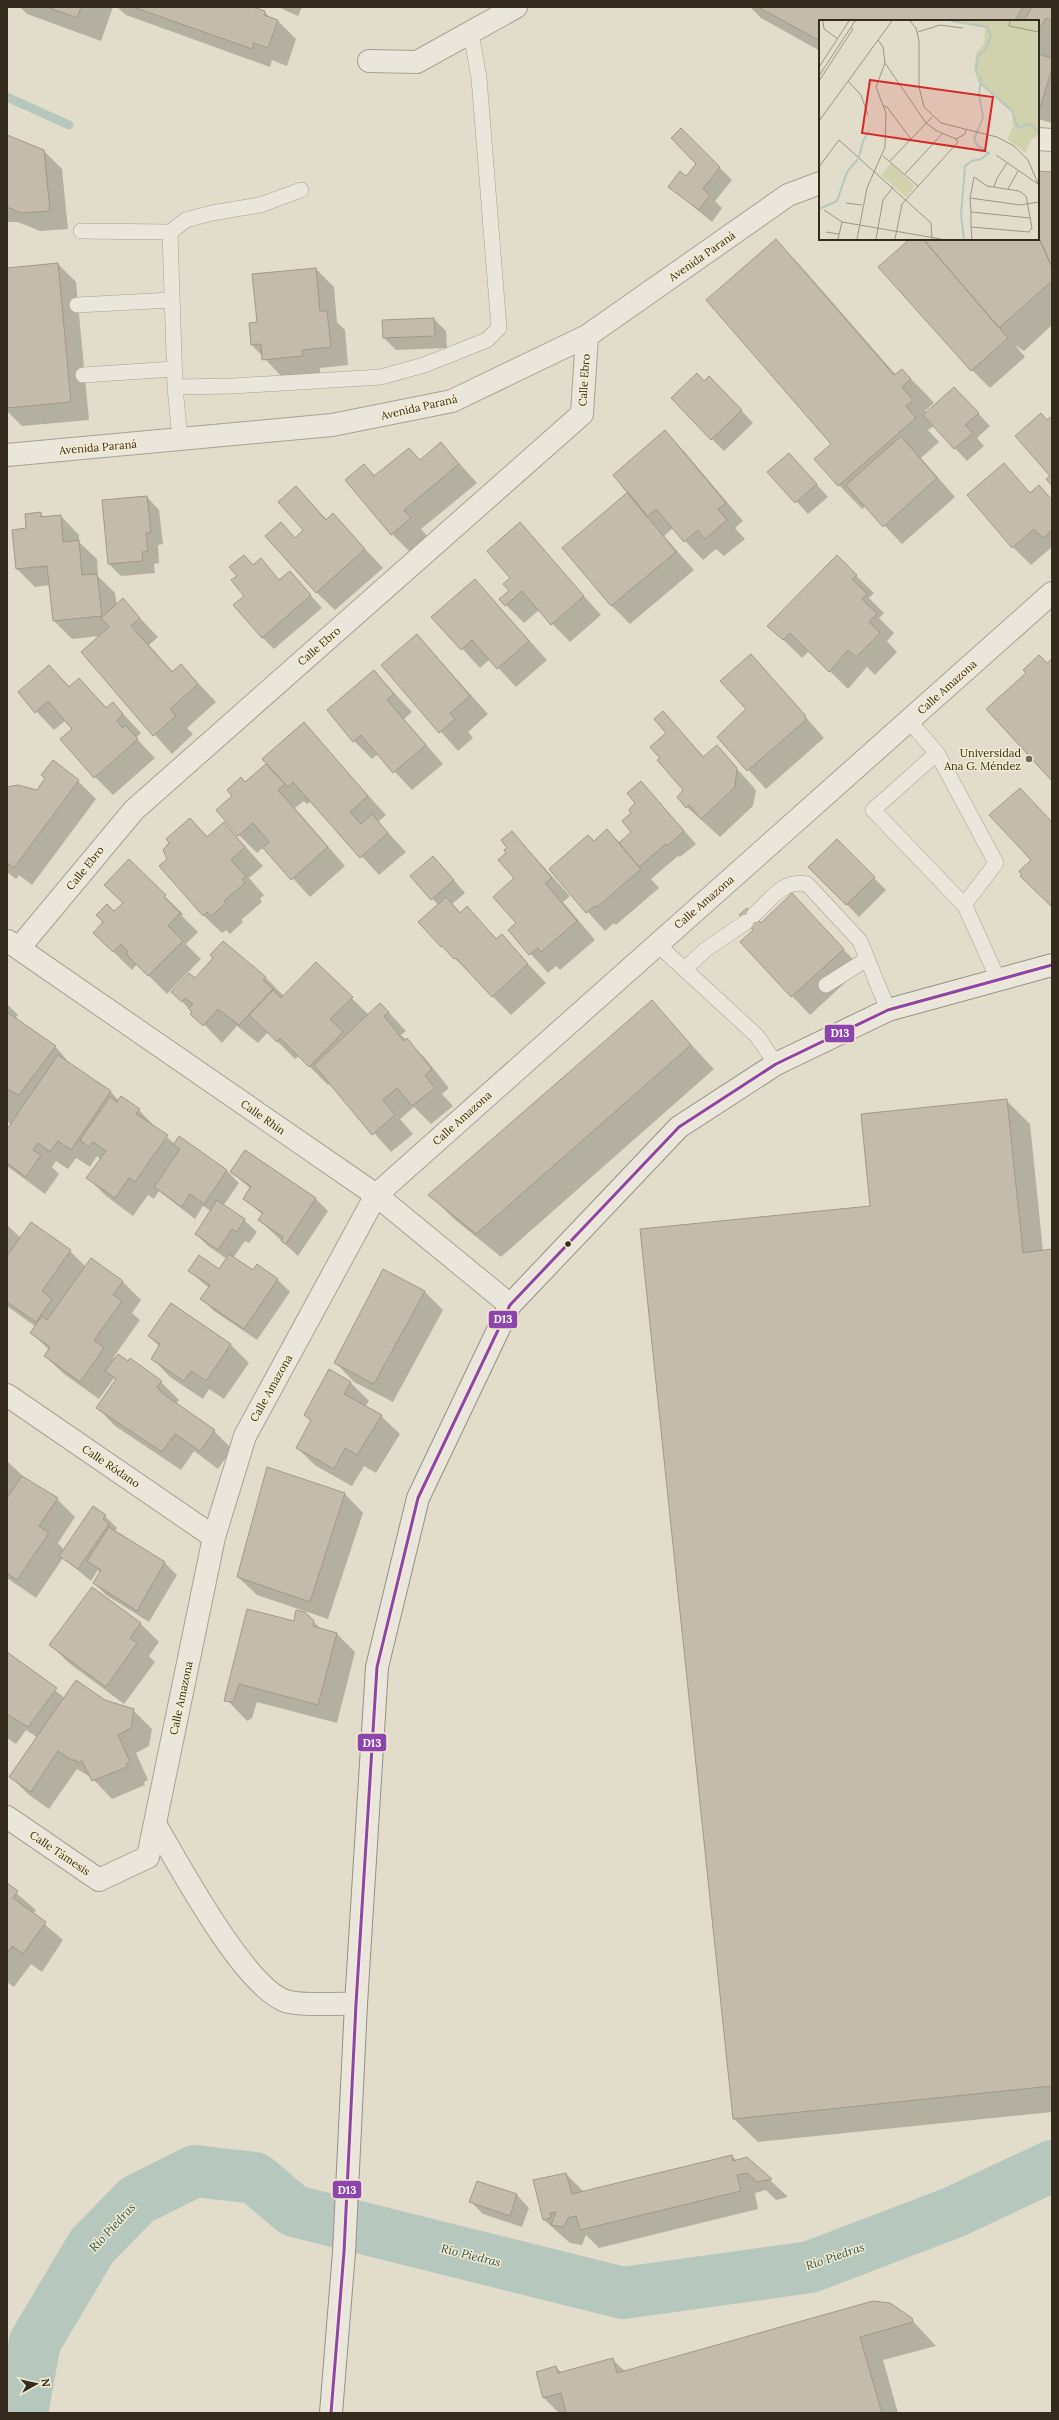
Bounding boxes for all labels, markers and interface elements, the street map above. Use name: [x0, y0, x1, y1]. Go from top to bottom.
inset map: [819, 20, 1039, 240]
street label: Avenida Paraná: [665, 228, 738, 285]
street label: Calle Ebro: [575, 353, 593, 407]
street label: Avenida Paraná: [378, 391, 459, 423]
street label: Avenida Paraná: [58, 437, 138, 457]
street label: Calle Ebro: [295, 623, 343, 669]
street label: Calle Amazona: [914, 657, 980, 717]
place label: Universidad Ana G. Méndez: [943, 746, 1021, 773]
marker: Universidad Ana G. Méndez: [1024, 754, 1034, 764]
street label: Calle Ebro: [63, 843, 107, 893]
street label: Calle Amazona: [671, 872, 737, 932]
line badge: D13: [824, 1024, 855, 1043]
text: D13: [831, 1026, 849, 1040]
street label: Calle Amazona: [429, 1088, 495, 1148]
street label: Calle Rhin: [238, 1097, 288, 1138]
unlabelled marker: [563, 1239, 573, 1249]
line badge: D13: [488, 1310, 518, 1329]
text: D13: [494, 1312, 512, 1326]
street label: Calle Amazona: [247, 1352, 295, 1424]
street label: Calle Ródano: [79, 1442, 143, 1490]
street label: Calle Amazona: [166, 1660, 196, 1736]
line badge: D13: [357, 1733, 387, 1752]
text: D13: [363, 1736, 381, 1750]
street label: Calle Támesis: [27, 1828, 93, 1878]
line badge: D13: [332, 2180, 362, 2199]
text: D13: [338, 2183, 356, 2197]
water label: Río Piedras: [86, 2199, 138, 2255]
water label: Río Piedras: [804, 2239, 866, 2273]
water label: Río Piedras: [439, 2240, 503, 2270]
north arrow: [16, 2364, 56, 2404]
text: N: [38, 2377, 53, 2388]

